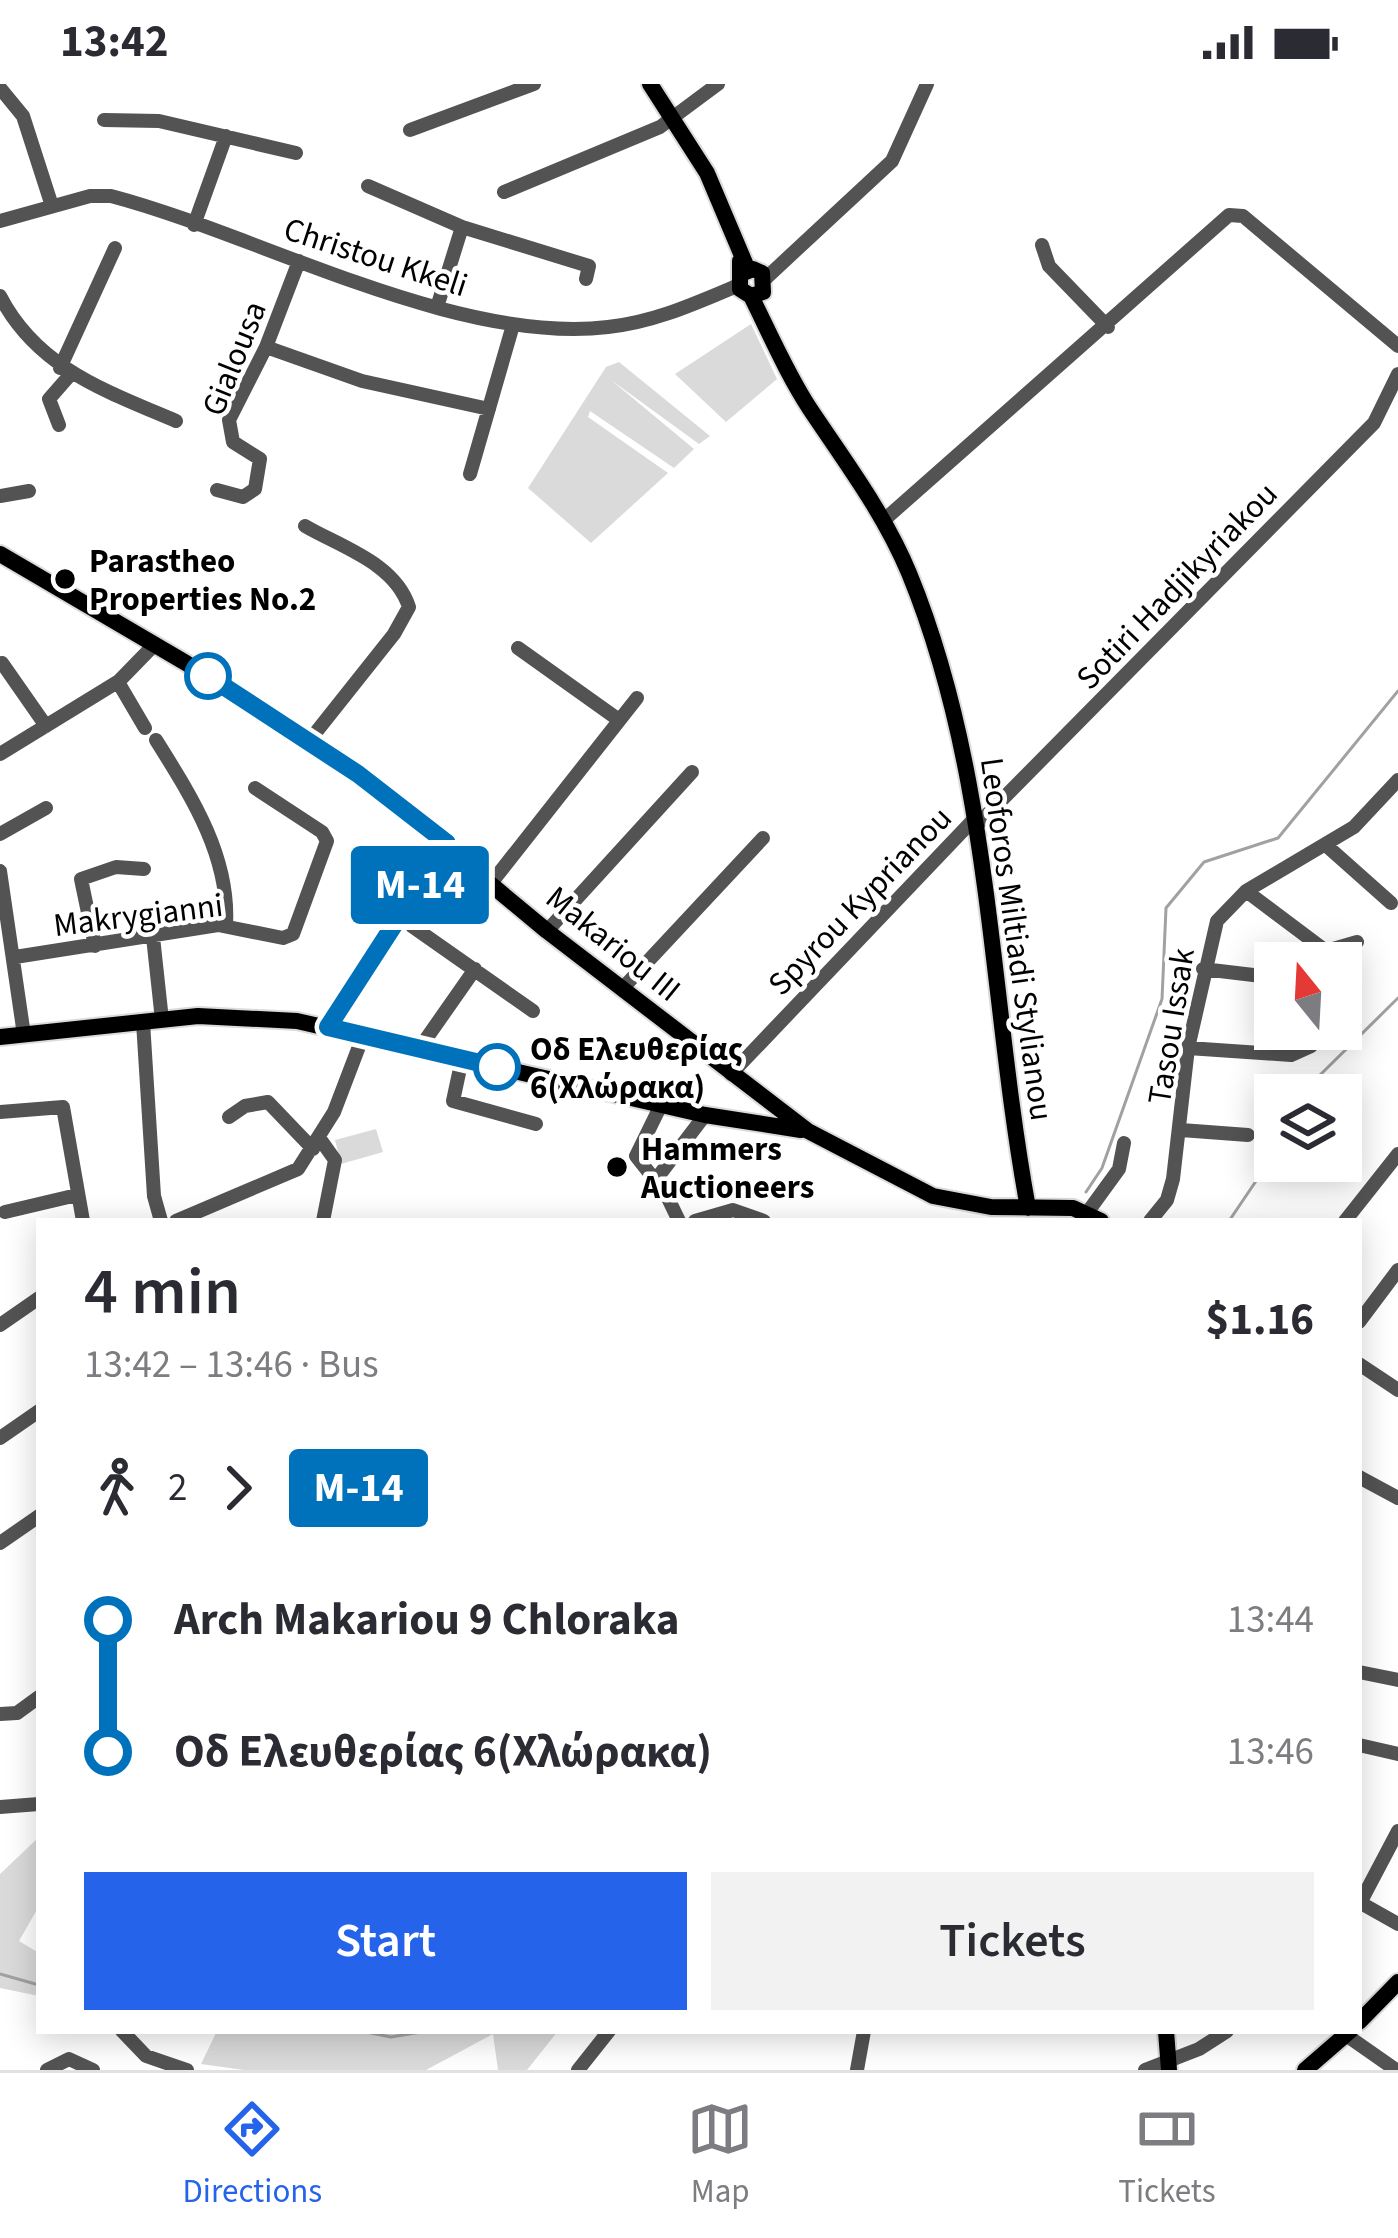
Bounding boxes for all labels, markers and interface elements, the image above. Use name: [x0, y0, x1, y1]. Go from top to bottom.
text: 13:42: [60, 10, 169, 74]
street label: Christou Kkeli: [278, 206, 473, 309]
street label: Gialousa: [190, 294, 279, 423]
street label: Sotiri Hadjikyriakou: [1065, 472, 1289, 700]
place label: Parastheo Properties No.2: [89, 538, 316, 623]
marker: Parastheo Properties No.2: [52, 566, 78, 592]
unlabelled marker: [186, 654, 230, 698]
street label: Leoforos Miltiadi Stylianou: [968, 755, 1065, 1124]
street label: Spyrou Kyprianou: [757, 796, 963, 1006]
line badge: M-14: [336, 846, 504, 924]
text: M-14: [375, 855, 465, 915]
street label: Makariou III: [536, 875, 691, 1013]
street label: Makrygianni: [51, 882, 226, 949]
north arrow: [1254, 942, 1362, 1050]
map controls: [1254, 942, 1362, 1182]
street label: Tasou Issak: [1136, 944, 1207, 1108]
place label: Οδ Ελευθερίας 6(Χλώρακα): [530, 1026, 743, 1111]
marker: Οδ Ελευθερίας 6(Χλώρακα): [475, 1045, 519, 1089]
button: layers: [1254, 1074, 1362, 1182]
place label: Hammers Auctioneers: [640, 1126, 814, 1211]
marker: Hammers Auctioneers: [604, 1154, 630, 1180]
text: 4 min: [84, 1245, 241, 1339]
text: $1.16: [1205, 1288, 1314, 1352]
text: 13:42 – 13:46 · Bus: [84, 1337, 379, 1393]
icon: walk: [84, 1455, 150, 1521]
icon: forward: [205, 1455, 271, 1521]
text: M-14: [313, 1458, 404, 1518]
text: 2: [168, 1460, 187, 1516]
text: Arch Makariou 9 Chloraka: [174, 1588, 680, 1652]
text: 13:44: [1227, 1592, 1314, 1648]
text: Οδ Ελευθερίας 6(Χλώρακα): [174, 1720, 712, 1784]
text: 13:46: [1227, 1724, 1314, 1780]
button: Start: [84, 1872, 687, 2010]
button: Tickets: [711, 1872, 1314, 2010]
tab: Directions: [183, 2096, 322, 2215]
tab: Map: [687, 2096, 753, 2215]
tab: Tickets: [1118, 2096, 1215, 2215]

